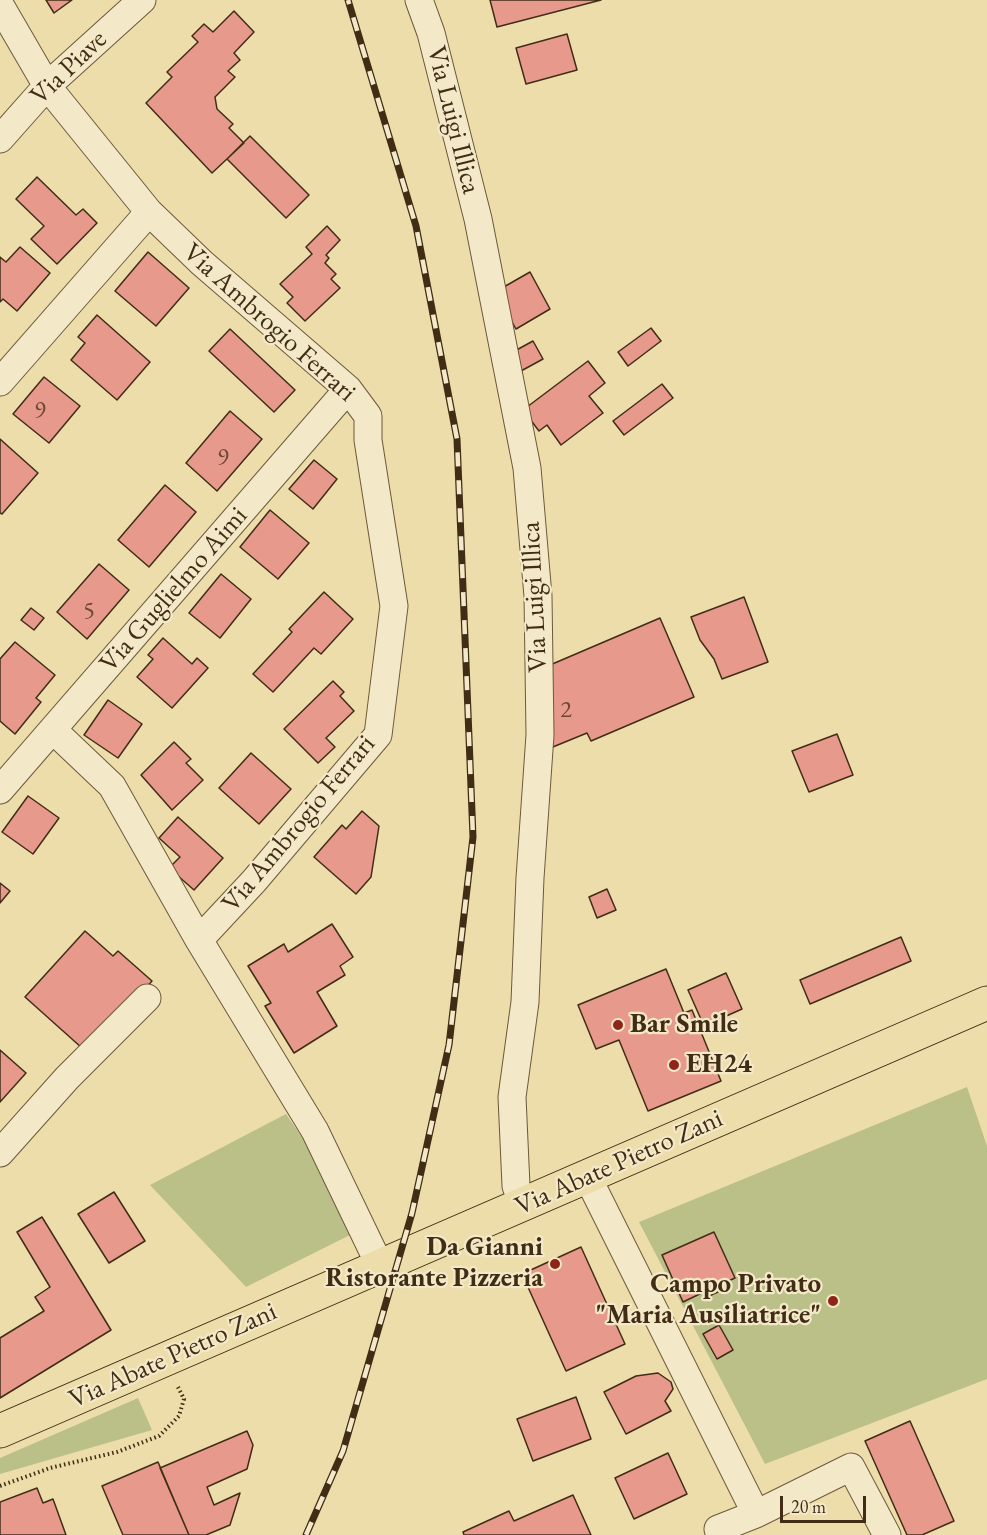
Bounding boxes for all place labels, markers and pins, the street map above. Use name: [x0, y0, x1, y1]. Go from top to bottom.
place label: Bar Smile: [630, 1009, 738, 1041]
marker: Bar Smile: [611, 1018, 625, 1032]
place label: EH24: [686, 1049, 752, 1081]
marker: EH24: [667, 1058, 681, 1072]
place label: Da Gianni Ristorante Pizzeria: [325, 1232, 543, 1295]
marker: Da Gianni Ristorante Pizzeria: [548, 1257, 562, 1271]
place label: Campo Privato "Maria Ausiliatrice": [595, 1269, 821, 1332]
marker: Campo Privato "Maria Ausiliatrice": [826, 1294, 840, 1308]

